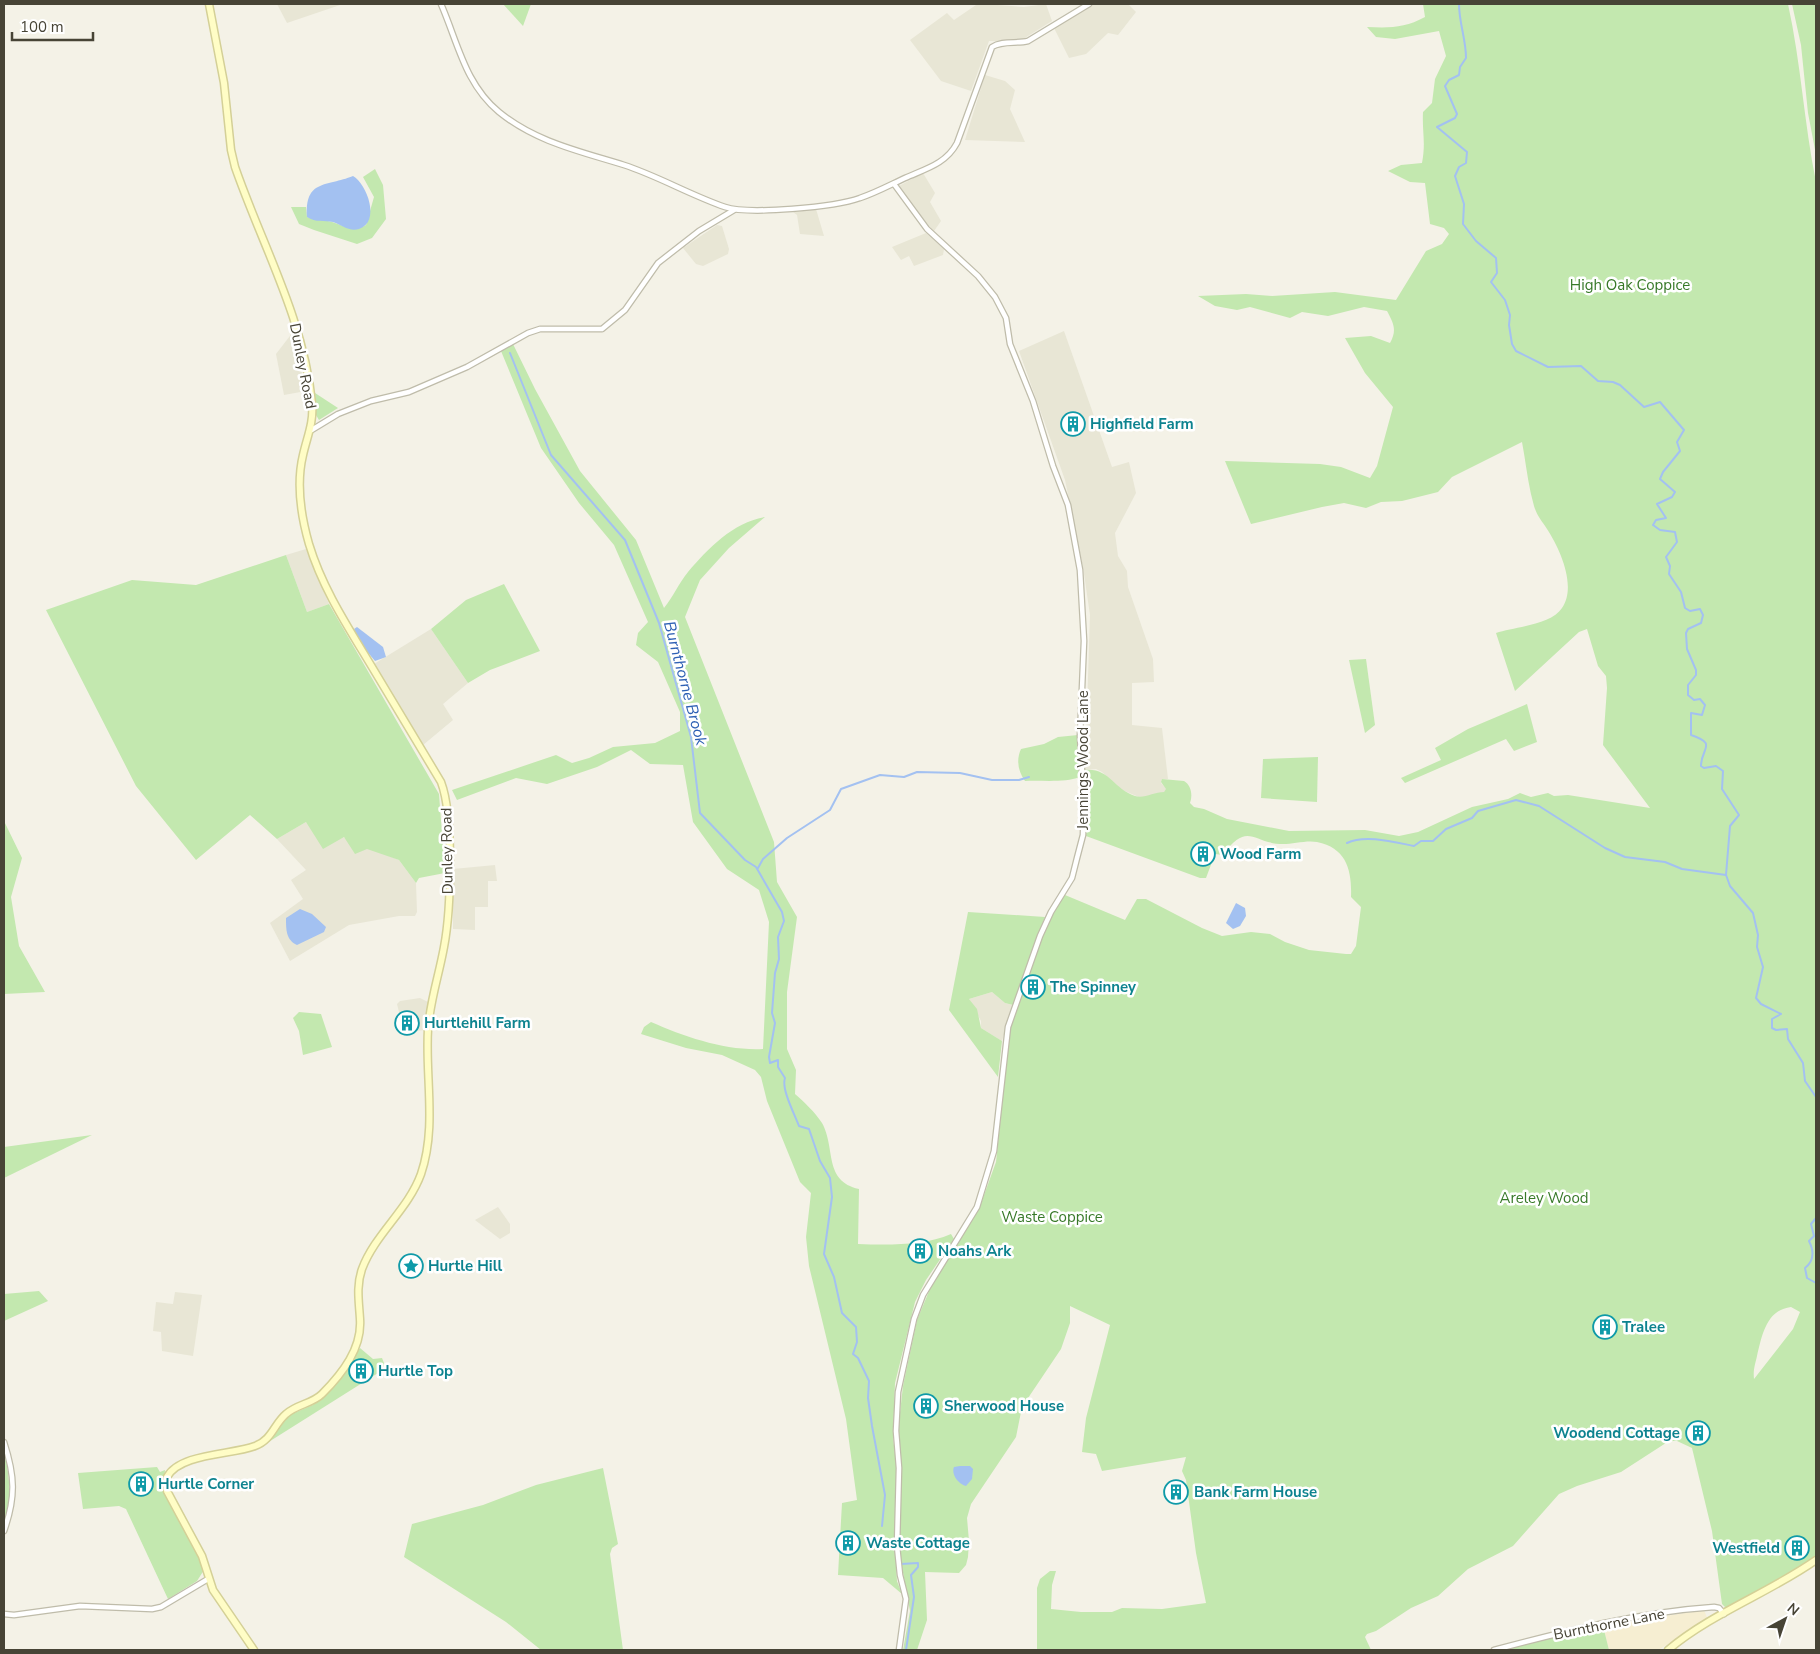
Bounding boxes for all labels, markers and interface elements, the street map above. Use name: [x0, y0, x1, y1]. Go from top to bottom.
scale bar: [12, 10, 94, 42]
text: 100 m: [20, 17, 64, 37]
park label: High Oak Coppice: [1570, 275, 1690, 295]
street label: Dunley Road: [285, 321, 321, 411]
building icon: Highfield Farm: [1060, 411, 1086, 437]
place label: Highfield Farm: [1090, 414, 1194, 434]
water label: Burnthorne Brook: [658, 619, 712, 749]
street label: Jennings Wood Lane: [1073, 690, 1093, 831]
street label: Dunley Road: [436, 807, 458, 895]
building icon: Wood Farm: [1190, 841, 1216, 867]
place label: Wood Farm: [1220, 844, 1301, 864]
building icon: The Spinney: [1020, 974, 1046, 1000]
place label: The Spinney: [1050, 977, 1136, 997]
building icon: Hurtlehill Farm: [394, 1010, 420, 1036]
place label: Hurtlehill Farm: [424, 1013, 531, 1033]
park label: Areley Wood: [1499, 1188, 1589, 1208]
park label: Waste Coppice: [1001, 1207, 1103, 1227]
building icon: Noahs Ark: [907, 1238, 933, 1264]
place label: Noahs Ark: [938, 1241, 1012, 1261]
place icon: Hurtle Hill: [398, 1253, 424, 1279]
place label: Hurtle Hill: [428, 1256, 502, 1276]
building icon: Tralee: [1592, 1314, 1618, 1340]
place label: Tralee: [1622, 1317, 1665, 1337]
building icon: Hurtle Top: [348, 1358, 374, 1384]
place label: Hurtle Top: [378, 1361, 453, 1381]
building icon: Sherwood House: [913, 1393, 939, 1419]
place label: Sherwood House: [944, 1396, 1064, 1416]
building icon: Woodend Cottage: [1685, 1420, 1711, 1446]
place label: Woodend Cottage: [1553, 1423, 1680, 1443]
building icon: Hurtle Corner: [128, 1471, 154, 1497]
place label: Hurtle Corner: [158, 1474, 254, 1494]
building icon: Bank Farm House: [1163, 1479, 1189, 1505]
place label: Bank Farm House: [1194, 1482, 1317, 1502]
building icon: Waste Cottage: [835, 1530, 861, 1556]
place label: Waste Cottage: [866, 1533, 970, 1553]
building icon: Westfield: [1784, 1535, 1810, 1561]
place label: Westfield: [1712, 1538, 1780, 1558]
north arrow: [1760, 1594, 1810, 1644]
text: N: [1783, 1599, 1803, 1620]
street label: Burnthorne Lane: [1552, 1603, 1666, 1645]

